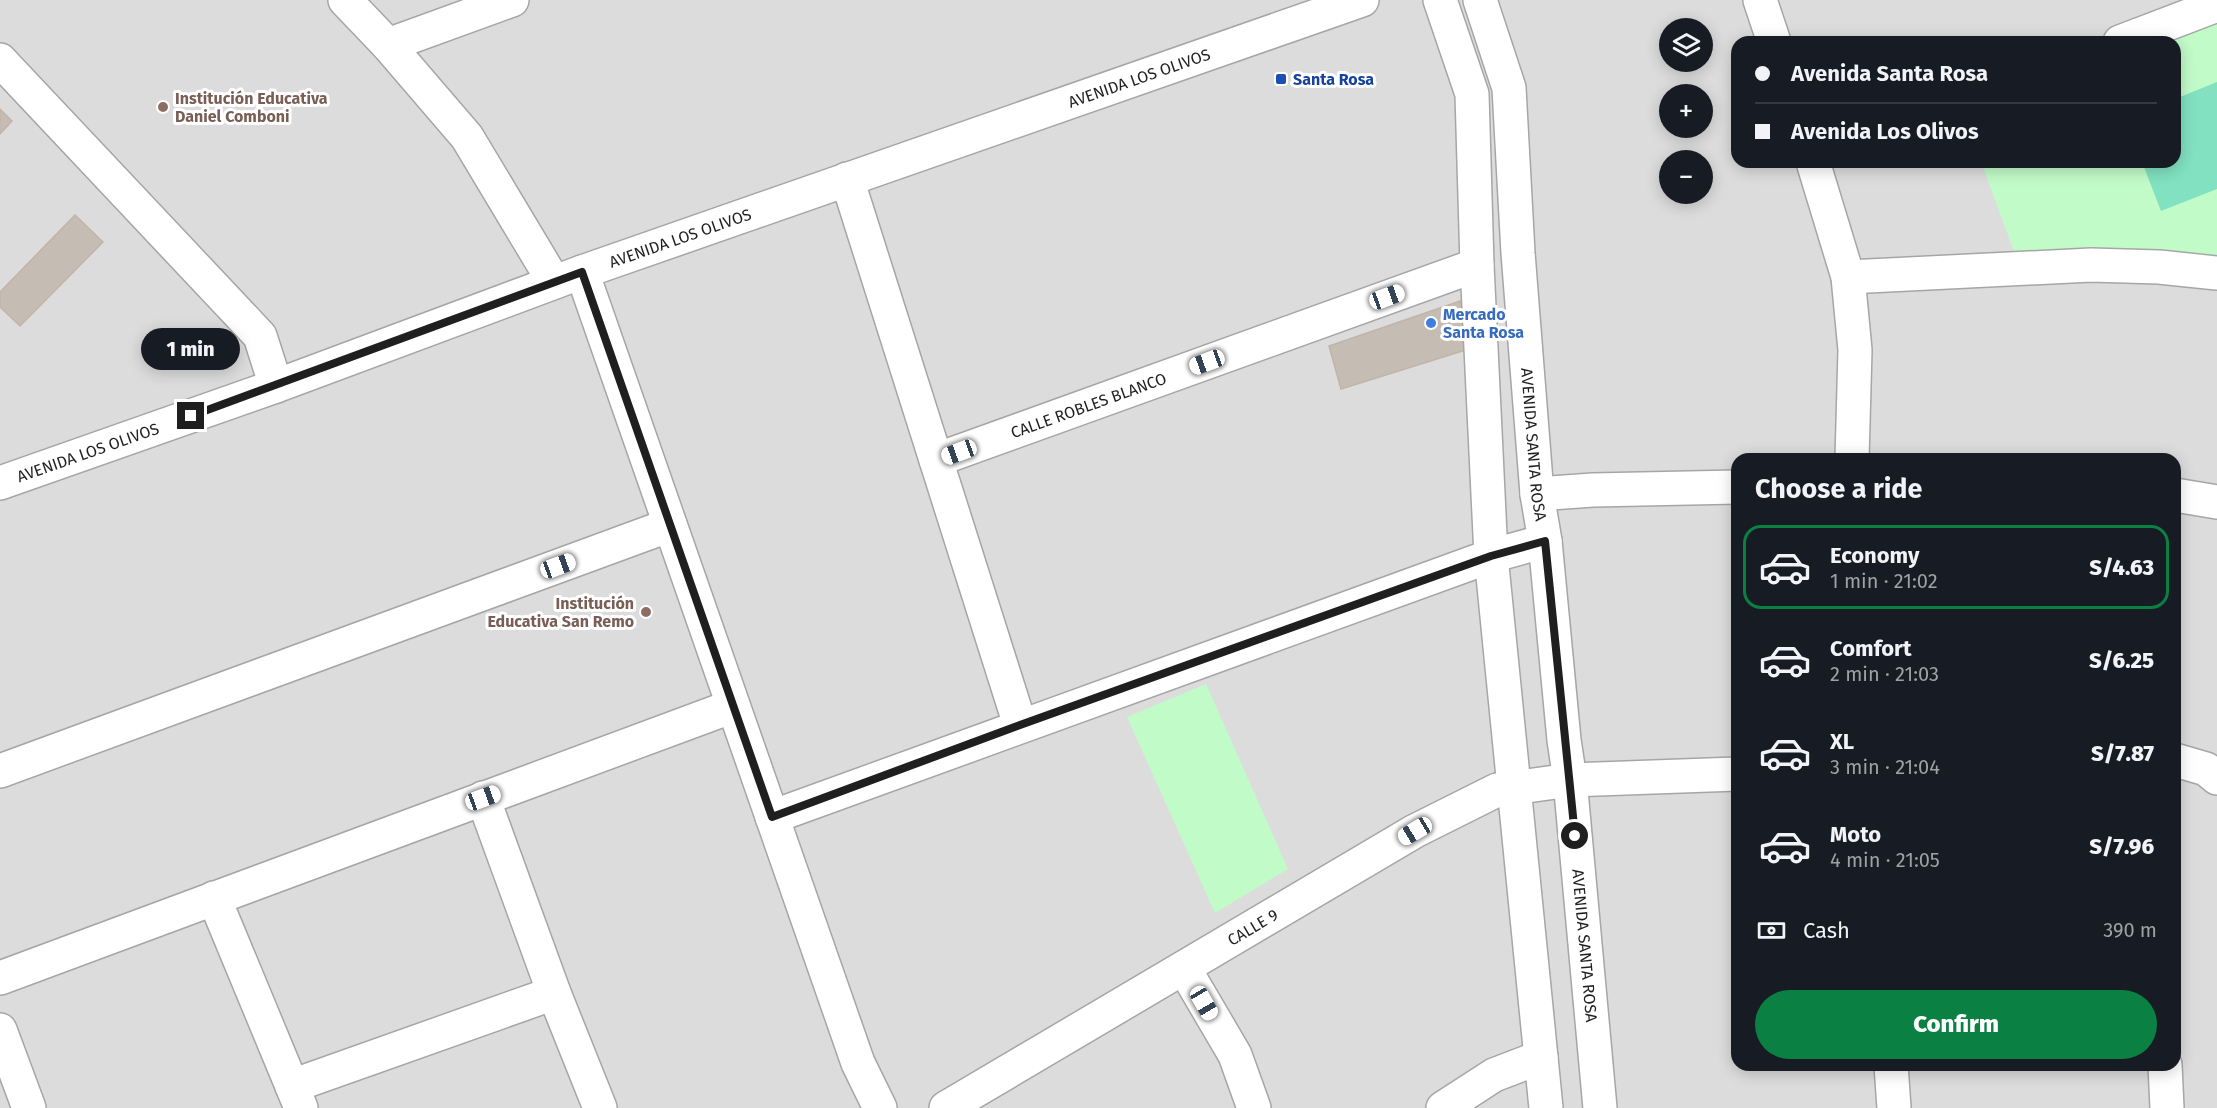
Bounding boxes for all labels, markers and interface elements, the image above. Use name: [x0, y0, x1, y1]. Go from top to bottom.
map controls: [1659, 18, 1713, 204]
button: layers: [1659, 18, 1713, 72]
street label: AVENIDA LOS OLIVOS: [1066, 45, 1213, 112]
text: Avenida Santa Rosa: [1791, 60, 1988, 87]
place label: Santa Rosa: [1293, 70, 1374, 89]
marker: Santa Rosa: [1274, 72, 1288, 86]
button: +: [1659, 84, 1713, 138]
place label: Institución Educativa Daniel Comboni: [175, 89, 328, 126]
marker: Institución Educativa Daniel Comboni: [156, 100, 170, 114]
text: Avenida Los Olivos: [1791, 118, 1979, 145]
button: −: [1659, 150, 1713, 204]
street label: AVENIDA LOS OLIVOS: [607, 205, 754, 272]
car: [1367, 282, 1407, 312]
place label: Mercado Santa Rosa: [1443, 305, 1524, 342]
marker: Mercado Santa Rosa: [1424, 316, 1438, 330]
callout: 1 min: [142, 329, 240, 371]
text: 1 min: [167, 337, 214, 361]
car: [1187, 347, 1227, 377]
street label: AVENIDA SANTA ROSA: [1517, 367, 1551, 523]
street label: CALLE ROBLES BLANCO: [1008, 369, 1169, 442]
route end: [177, 402, 204, 429]
street label: AVENIDA LOS OLIVOS: [14, 419, 162, 486]
car: [939, 437, 979, 467]
text: Choose a ride: [1755, 473, 1922, 505]
icon: car: [1758, 540, 1812, 594]
text: Economy: [1830, 542, 1919, 569]
car: [538, 551, 578, 581]
text: S/4.63: [2089, 554, 2154, 581]
text: 1 min · 21:02: [1830, 569, 1938, 593]
place label: Institución Educativa San Remo: [488, 594, 634, 631]
marker: Institución Educativa San Remo: [639, 605, 653, 619]
icon: car: [1758, 633, 1812, 687]
text: Comfort: [1830, 635, 1911, 662]
text: S/6.25: [2089, 647, 2154, 674]
text: 2 min · 21:03: [1830, 662, 1939, 686]
icon: car: [1758, 726, 1812, 780]
text: XL: [1830, 728, 1854, 755]
text: S/7.87: [2091, 740, 2154, 767]
text: 3 min · 21:04: [1830, 755, 1940, 779]
car: [463, 783, 503, 813]
car: [1395, 814, 1435, 848]
icon: car: [1758, 819, 1812, 873]
text: Moto: [1830, 821, 1881, 848]
route start: [1561, 822, 1588, 849]
text: S/7.96: [2089, 833, 2154, 860]
text: 4 min · 21:05: [1830, 848, 1940, 872]
street label: AVENIDA SANTA ROSA: [1568, 868, 1601, 1024]
street label: CALLE 9: [1224, 905, 1281, 950]
icon: cash: [1755, 914, 1788, 947]
text: Cash: [1803, 917, 1850, 944]
text: 390 m: [2103, 918, 2157, 942]
car: [1187, 983, 1221, 1023]
button: Confirm: [1755, 990, 2157, 1059]

